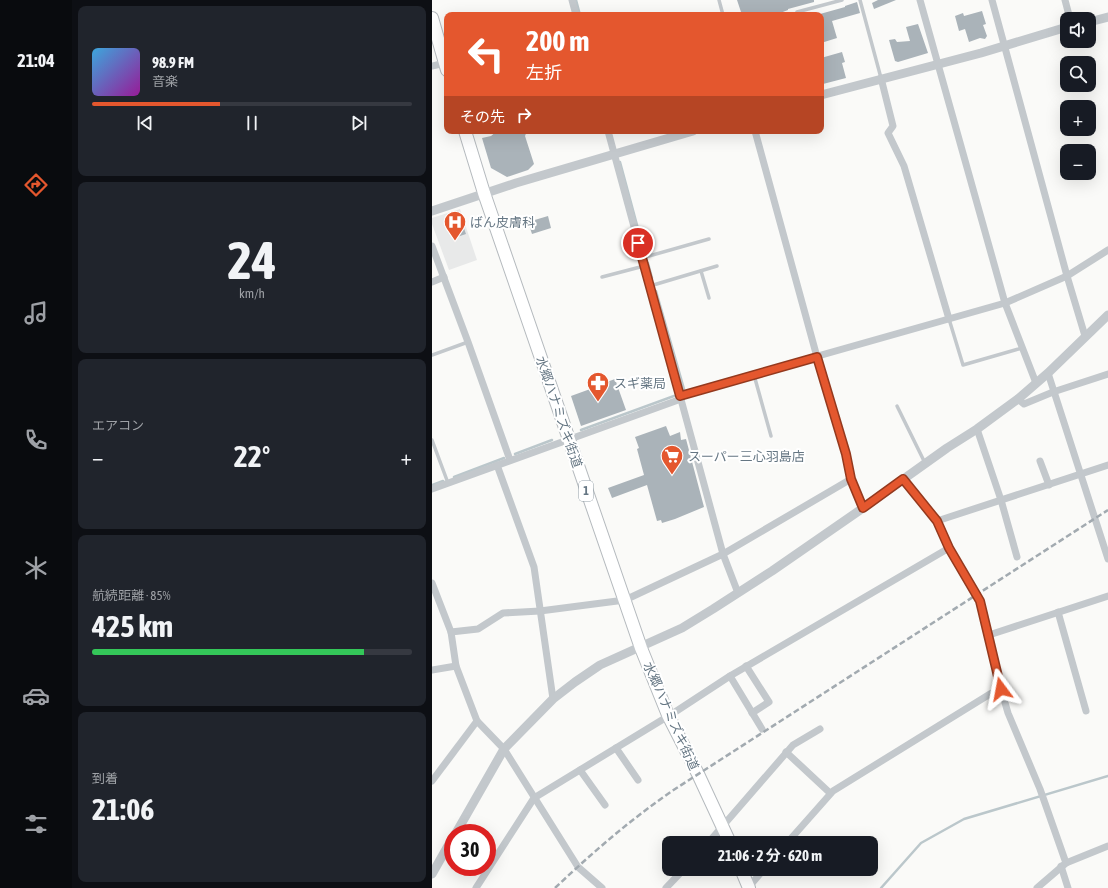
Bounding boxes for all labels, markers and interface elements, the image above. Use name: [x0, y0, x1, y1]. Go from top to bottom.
map controls: [1060, 12, 1096, 180]
button: sound: [1060, 12, 1096, 48]
text: 200 m: [526, 25, 589, 57]
icon: left: [460, 28, 512, 80]
text: 21:04: [17, 50, 55, 71]
text: 98.9 FM: [152, 54, 194, 71]
button: search: [1060, 56, 1096, 92]
text: 左折: [526, 62, 562, 83]
text: 音楽: [152, 74, 178, 89]
button: +: [1060, 100, 1096, 136]
icon: right: [513, 104, 535, 126]
text: その先: [460, 108, 505, 125]
icon: previous: [134, 112, 156, 134]
icon: pause: [241, 112, 263, 134]
icon: next: [348, 112, 370, 134]
button: −: [1060, 144, 1096, 180]
icon: directions: [22, 171, 50, 199]
hospital icon: ばん皮膚科: [442, 209, 468, 242]
place label: ばん皮膚科: [470, 215, 535, 230]
pin: [621, 226, 655, 260]
text: 24: [228, 230, 276, 290]
icon: arrive: [627, 232, 649, 254]
text: km/h: [239, 286, 265, 301]
icon: music: [22, 299, 50, 327]
street label: 水郷ハナミズキ街道: [533, 354, 585, 470]
pharmacy icon: スギ薬局: [585, 370, 611, 403]
place label: スギ薬局: [614, 376, 666, 391]
text: エアコン: [92, 418, 144, 433]
icon: phone: [22, 426, 50, 454]
text: 22°: [234, 439, 270, 473]
supermarket icon: スーパー三心羽島店: [659, 443, 685, 476]
text: −: [92, 444, 103, 470]
text: +: [401, 444, 412, 470]
place label: スーパー三心羽島店: [688, 449, 805, 464]
road number: 1: [579, 481, 593, 501]
icon: climate: [22, 554, 50, 582]
text: 航続距離 · 85%: [92, 588, 171, 603]
text: 425 km: [92, 609, 173, 643]
street label: 水郷ハナミズキ街道: [640, 659, 702, 773]
position arrow: [980, 668, 1022, 710]
icon: car: [22, 682, 50, 710]
text: 到着: [92, 771, 118, 786]
text: 21:06: [92, 792, 154, 826]
icon: filters: [22, 810, 50, 838]
speed limit sign: 30: [444, 824, 496, 876]
text: 21:06 · 2 分 · 620 m: [718, 847, 822, 864]

